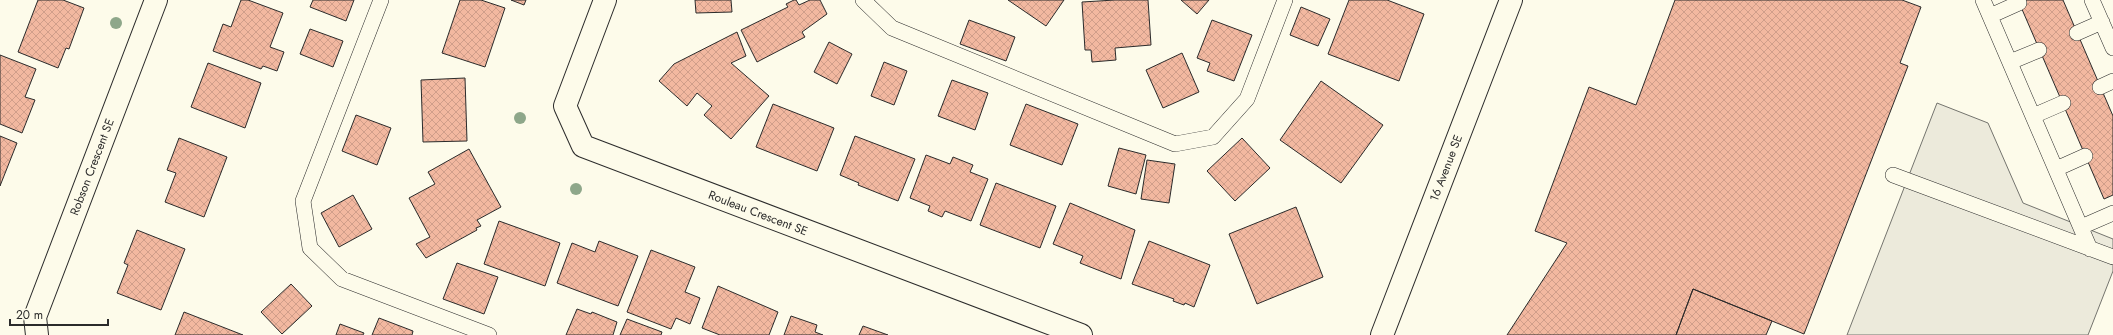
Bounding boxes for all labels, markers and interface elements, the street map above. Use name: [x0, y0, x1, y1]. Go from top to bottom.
street label: Robson Crescent SE: [65, 116, 119, 218]
street label: 16 Avenue SE: [1425, 132, 1467, 204]
street label: Rouleau Crescent SE: [706, 186, 810, 240]
scale bar: [10, 301, 108, 327]
text: 20 m: [16, 306, 43, 324]

